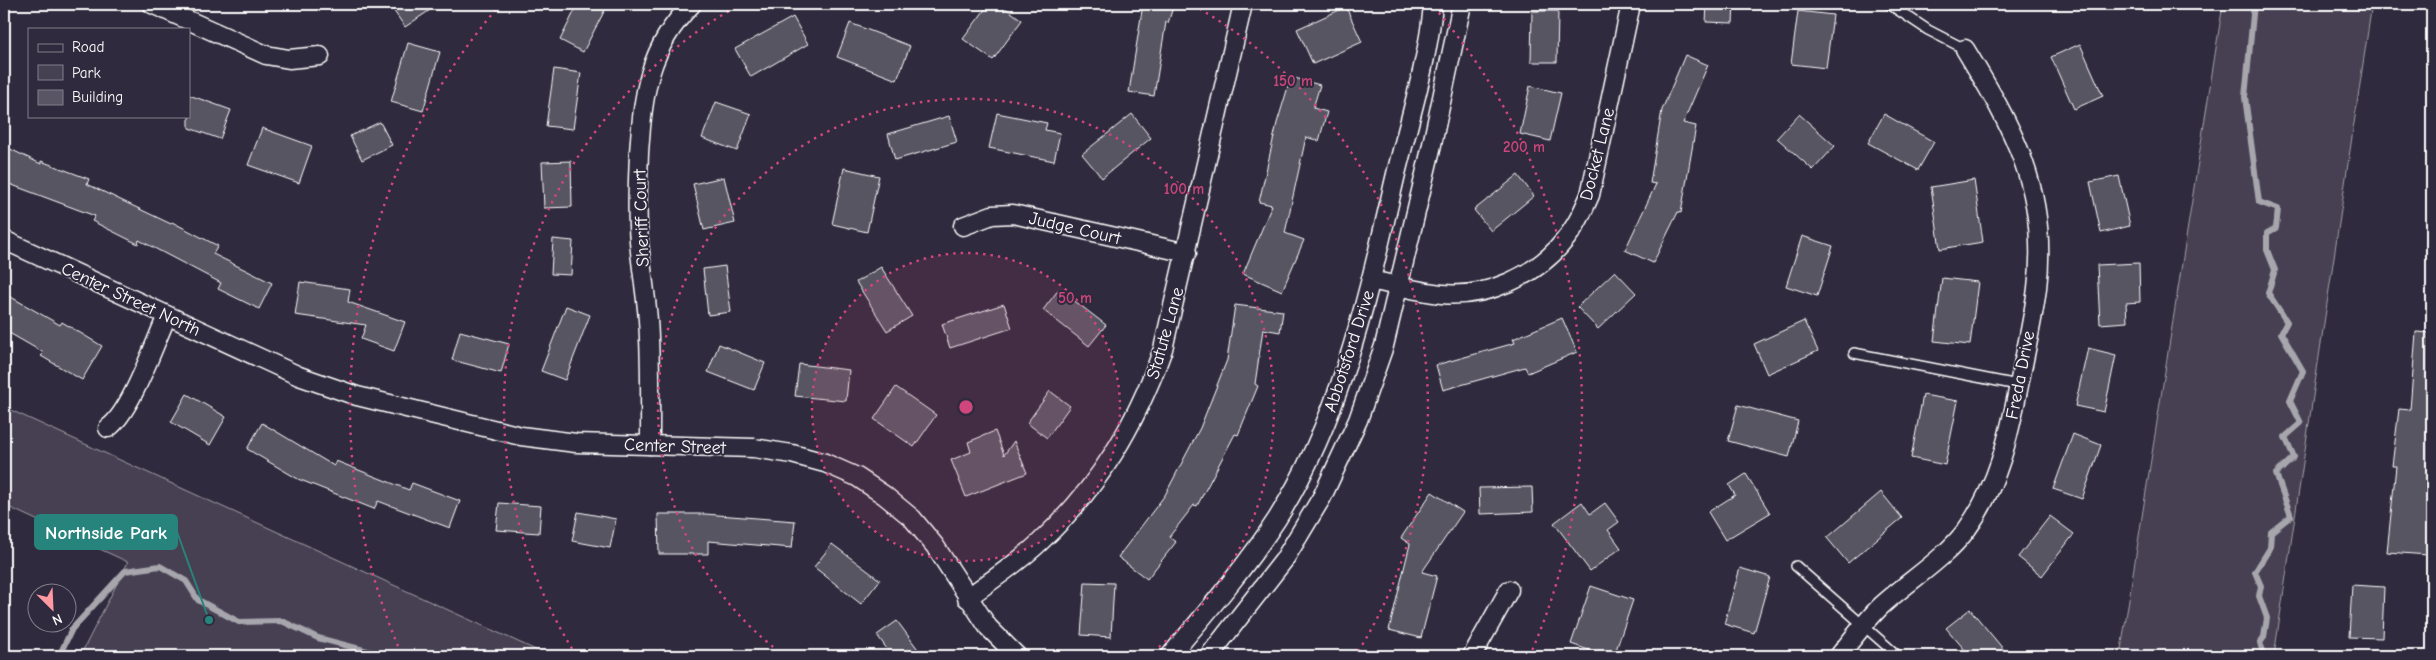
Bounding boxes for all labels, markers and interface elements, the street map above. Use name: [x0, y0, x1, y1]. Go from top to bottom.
legend: [28, 28, 190, 118]
text: Road: [72, 38, 104, 56]
text: Park: [72, 64, 101, 82]
text: 150 m: [1273, 72, 1313, 90]
text: Building: [72, 88, 123, 106]
street label: Docket Lane: [1576, 105, 1619, 203]
text: 200 m: [1503, 138, 1545, 156]
street label: Sheriff Court: [629, 168, 654, 267]
text: 100 m: [1164, 180, 1204, 198]
street label: Judge Court: [1027, 208, 1124, 249]
street label: Center Street North: [58, 258, 204, 341]
street label: Statute Lane: [1142, 285, 1189, 382]
street label: Abbotsford Drive: [1320, 288, 1379, 415]
text: 50 m: [1058, 289, 1092, 307]
street label: Freda Drive: [2002, 329, 2039, 421]
centre of rings: [957, 398, 975, 416]
street label: Center Street: [624, 434, 727, 459]
callout: Northside Park: [35, 515, 177, 549]
text: Northside Park: [45, 522, 168, 544]
north arrow: [28, 582, 78, 632]
text: N: [49, 610, 65, 629]

